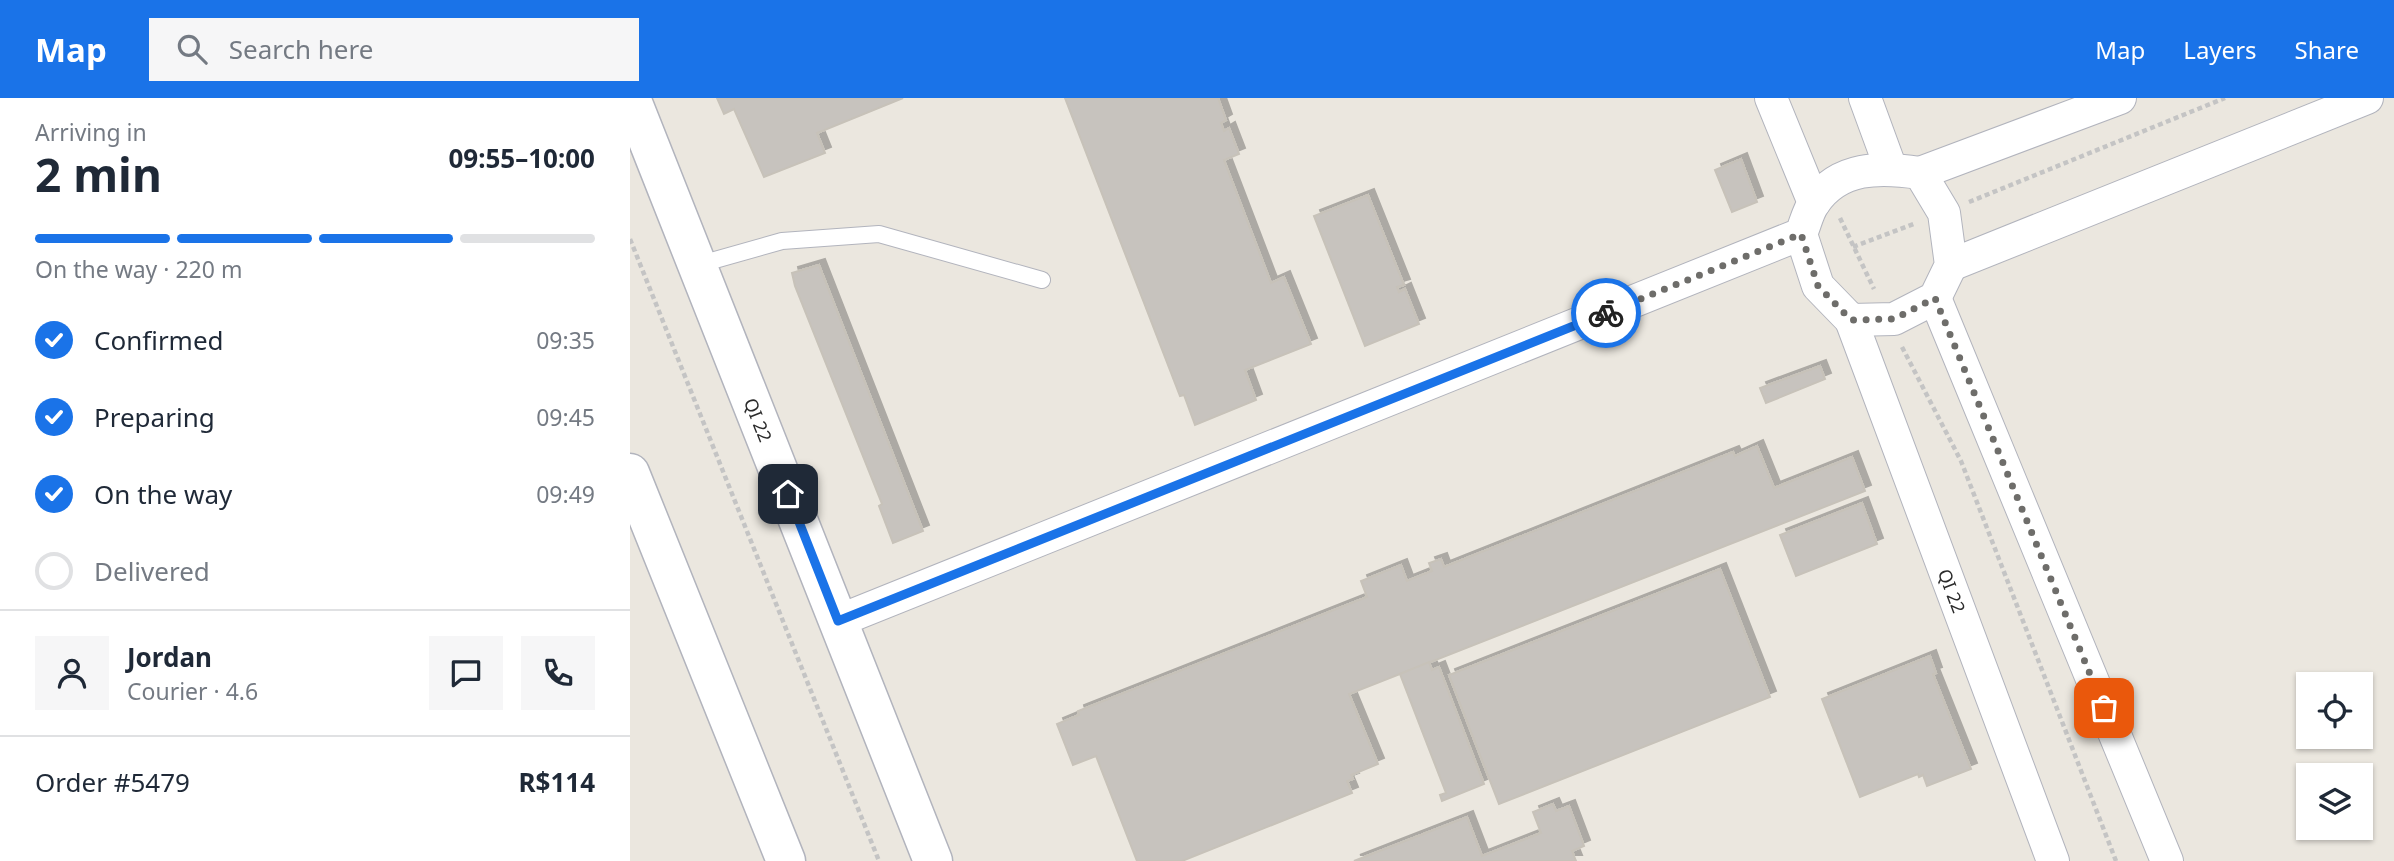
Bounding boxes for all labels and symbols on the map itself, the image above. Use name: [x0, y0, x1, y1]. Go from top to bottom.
courier: [1571, 278, 1641, 348]
street label: QI 22: [739, 394, 778, 445]
pin: [758, 464, 818, 524]
street label: QI 22: [1933, 565, 1971, 616]
pin: [2074, 678, 2134, 738]

